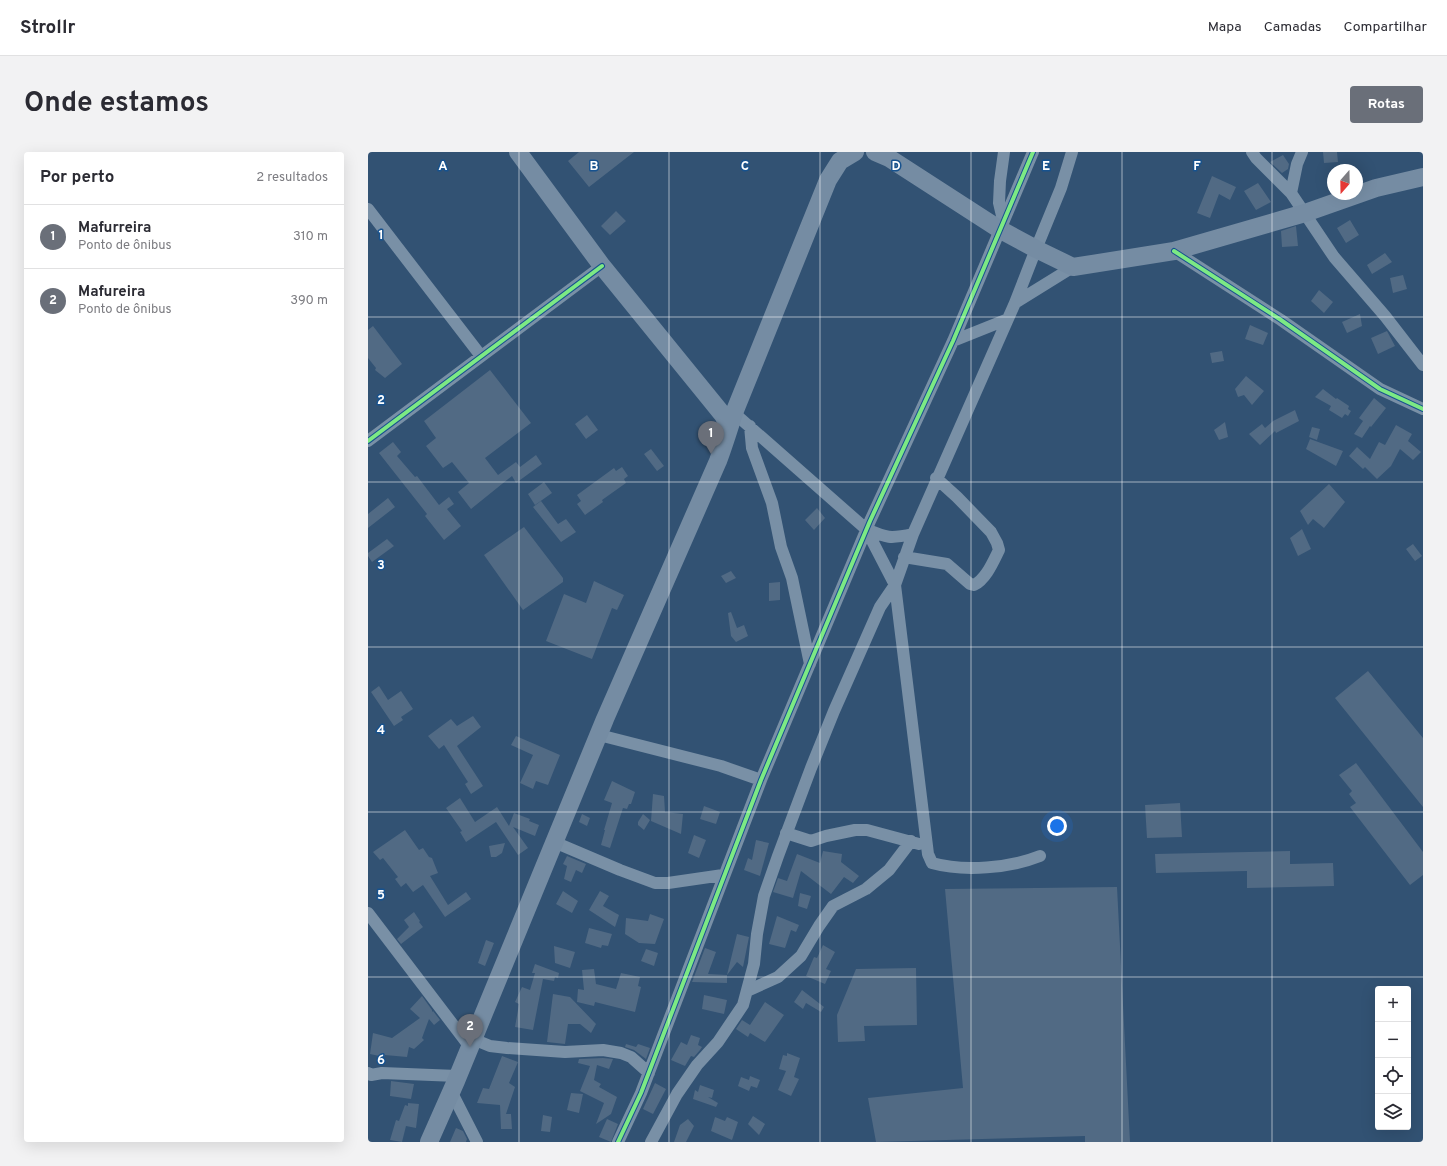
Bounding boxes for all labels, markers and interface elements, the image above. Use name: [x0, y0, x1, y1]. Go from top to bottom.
text: Strollr: [20, 16, 75, 40]
text: Mapa: [1208, 19, 1242, 36]
text: Camadas: [1264, 19, 1322, 36]
text: Compartilhar: [1344, 19, 1427, 36]
text: Onde estamos: [24, 86, 209, 122]
button: Rotas: [1350, 86, 1423, 123]
text: A: [438, 159, 448, 175]
text: B: [590, 159, 599, 175]
text: C: [741, 159, 749, 175]
text: D: [891, 159, 901, 175]
text: E: [1042, 159, 1050, 175]
text: F: [1193, 159, 1201, 175]
north arrow: [1327, 164, 1363, 200]
text: Por perto: [40, 167, 114, 189]
text: 2 resultados: [256, 170, 328, 186]
text: Mafurreira: [78, 219, 151, 238]
text: 1: [378, 228, 384, 244]
text: 1: [50, 229, 56, 245]
text: 310 m: [293, 229, 328, 245]
text: Ponto de ônibus: [78, 238, 172, 254]
text: Mafureira: [78, 283, 145, 302]
text: 2: [49, 293, 57, 309]
text: 390 m: [290, 293, 328, 309]
text: Ponto de ônibus: [78, 302, 172, 318]
text: 2: [377, 393, 385, 409]
pin: 1: [698, 421, 724, 454]
text: 3: [377, 558, 385, 574]
text: 4: [377, 723, 385, 739]
your location: [1047, 816, 1067, 836]
text: 5: [377, 888, 385, 904]
map controls: [1375, 986, 1411, 1130]
button: +: [1375, 986, 1411, 1022]
pin: 2: [457, 1014, 483, 1047]
button: −: [1375, 1022, 1411, 1058]
text: 6: [377, 1053, 385, 1069]
button: locate: [1375, 1058, 1411, 1094]
button: layers: [1375, 1094, 1411, 1130]

